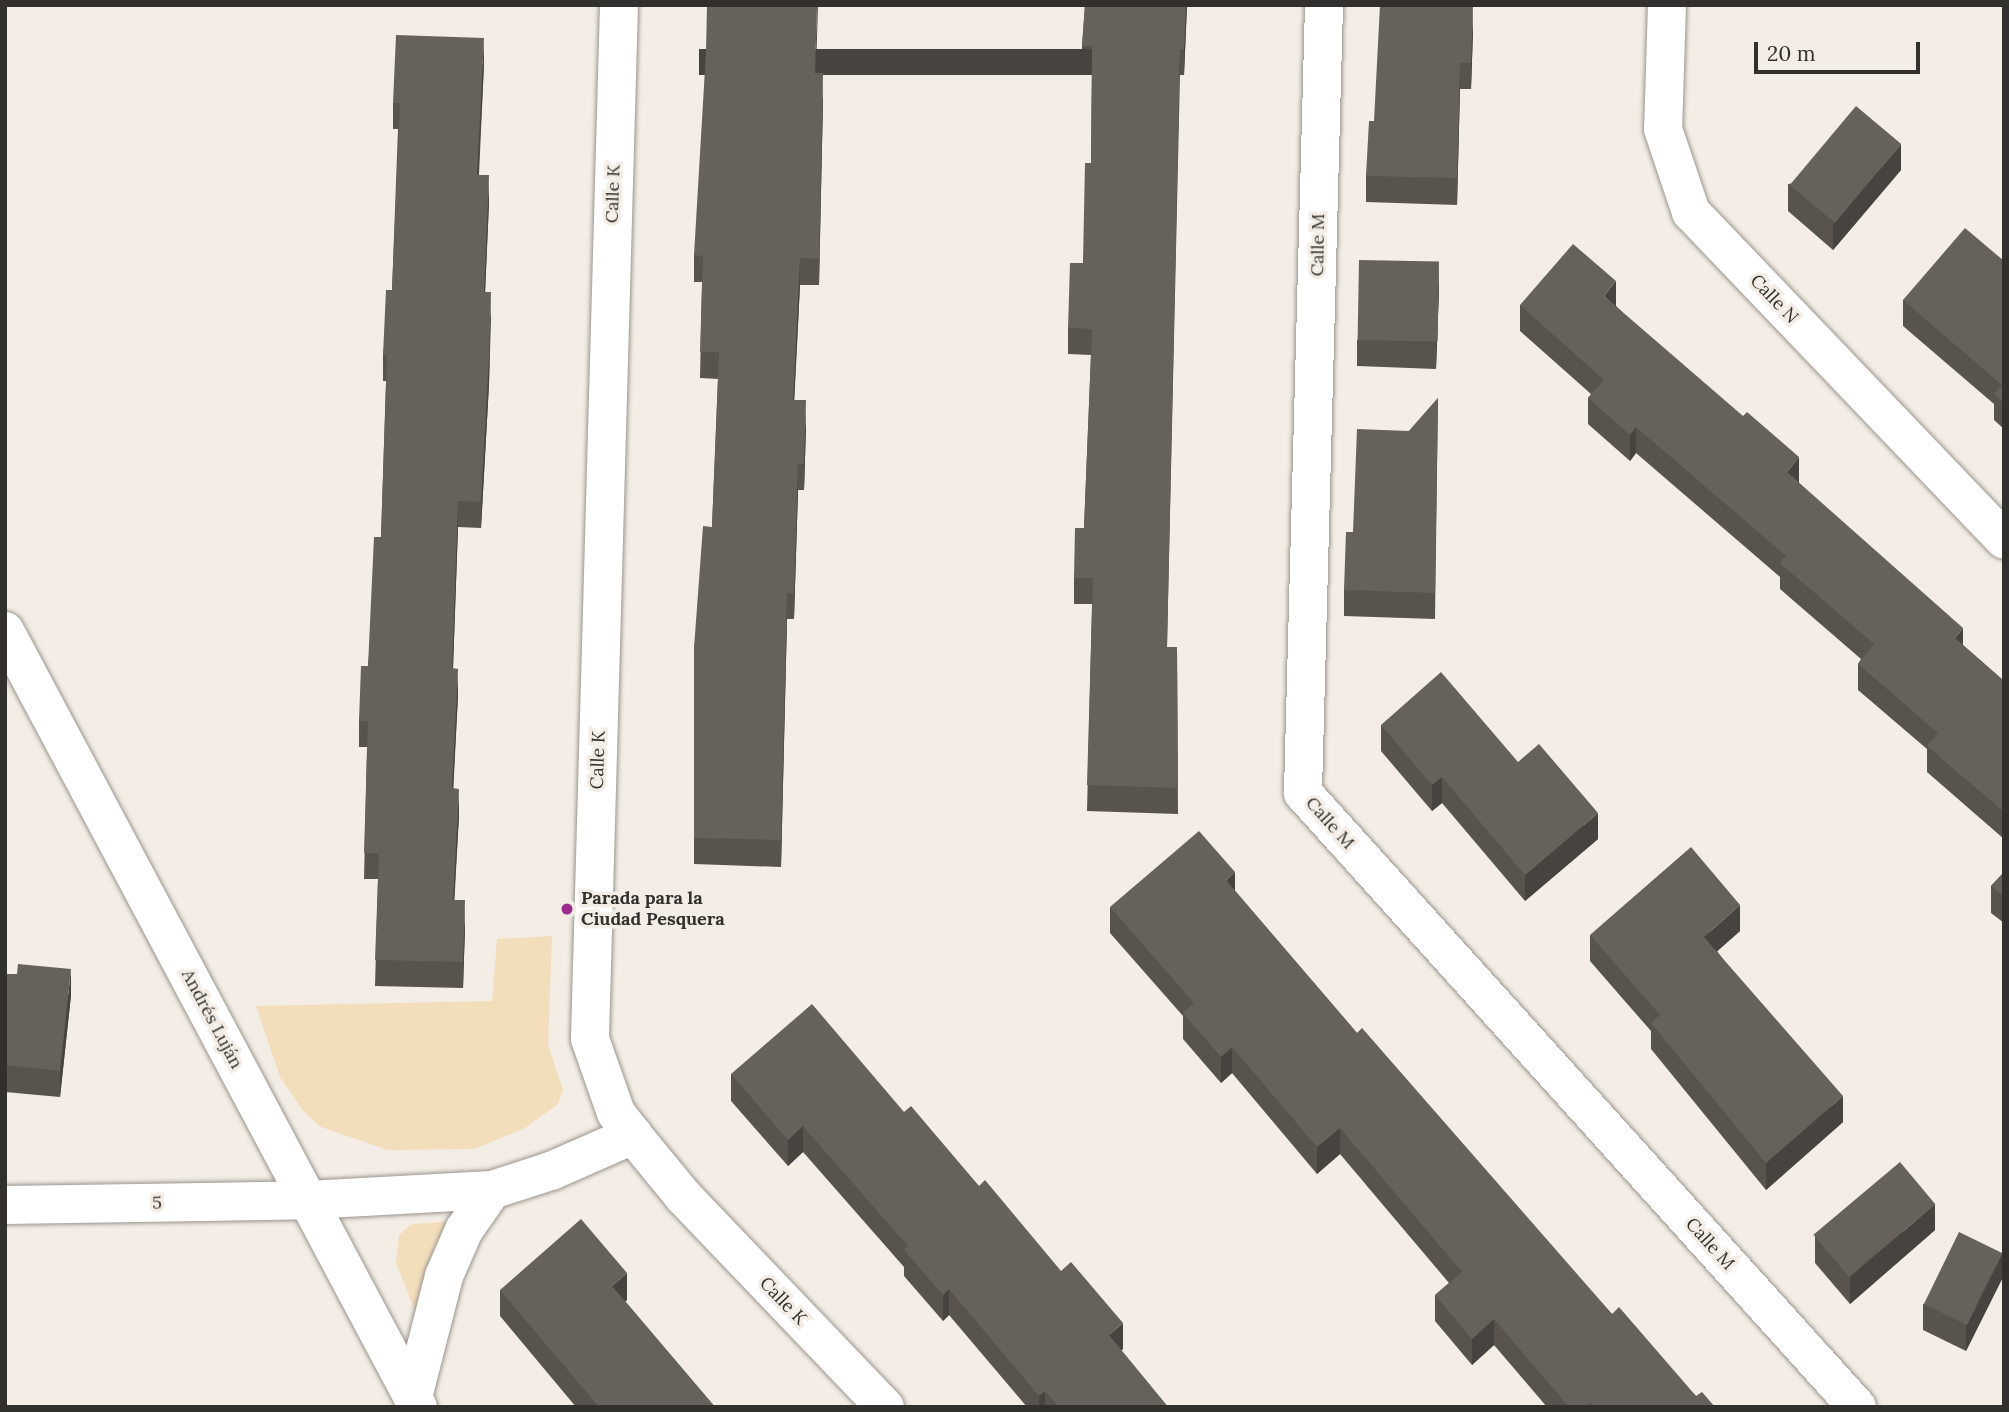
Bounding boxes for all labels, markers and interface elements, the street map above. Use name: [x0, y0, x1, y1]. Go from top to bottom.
scale bar: [1757, 28, 1923, 72]
text: 20 m: [1767, 40, 1816, 67]
street label: Calle K: [601, 164, 625, 224]
street label: Calle M: [1307, 213, 1329, 277]
street label: Calle N: [1745, 270, 1803, 328]
street label: Calle K: [586, 730, 610, 790]
street label: Calle M: [1301, 792, 1359, 854]
place label: Parada para la Ciudad Pesquera: [581, 888, 725, 930]
marker: Parada para la Ciudad Pesquera: [559, 901, 575, 917]
street label: Andrés Luján: [177, 966, 247, 1072]
street label: 5: [152, 1192, 162, 1214]
street label: Calle M: [1681, 1213, 1739, 1275]
street label: Calle K: [755, 1272, 811, 1330]

